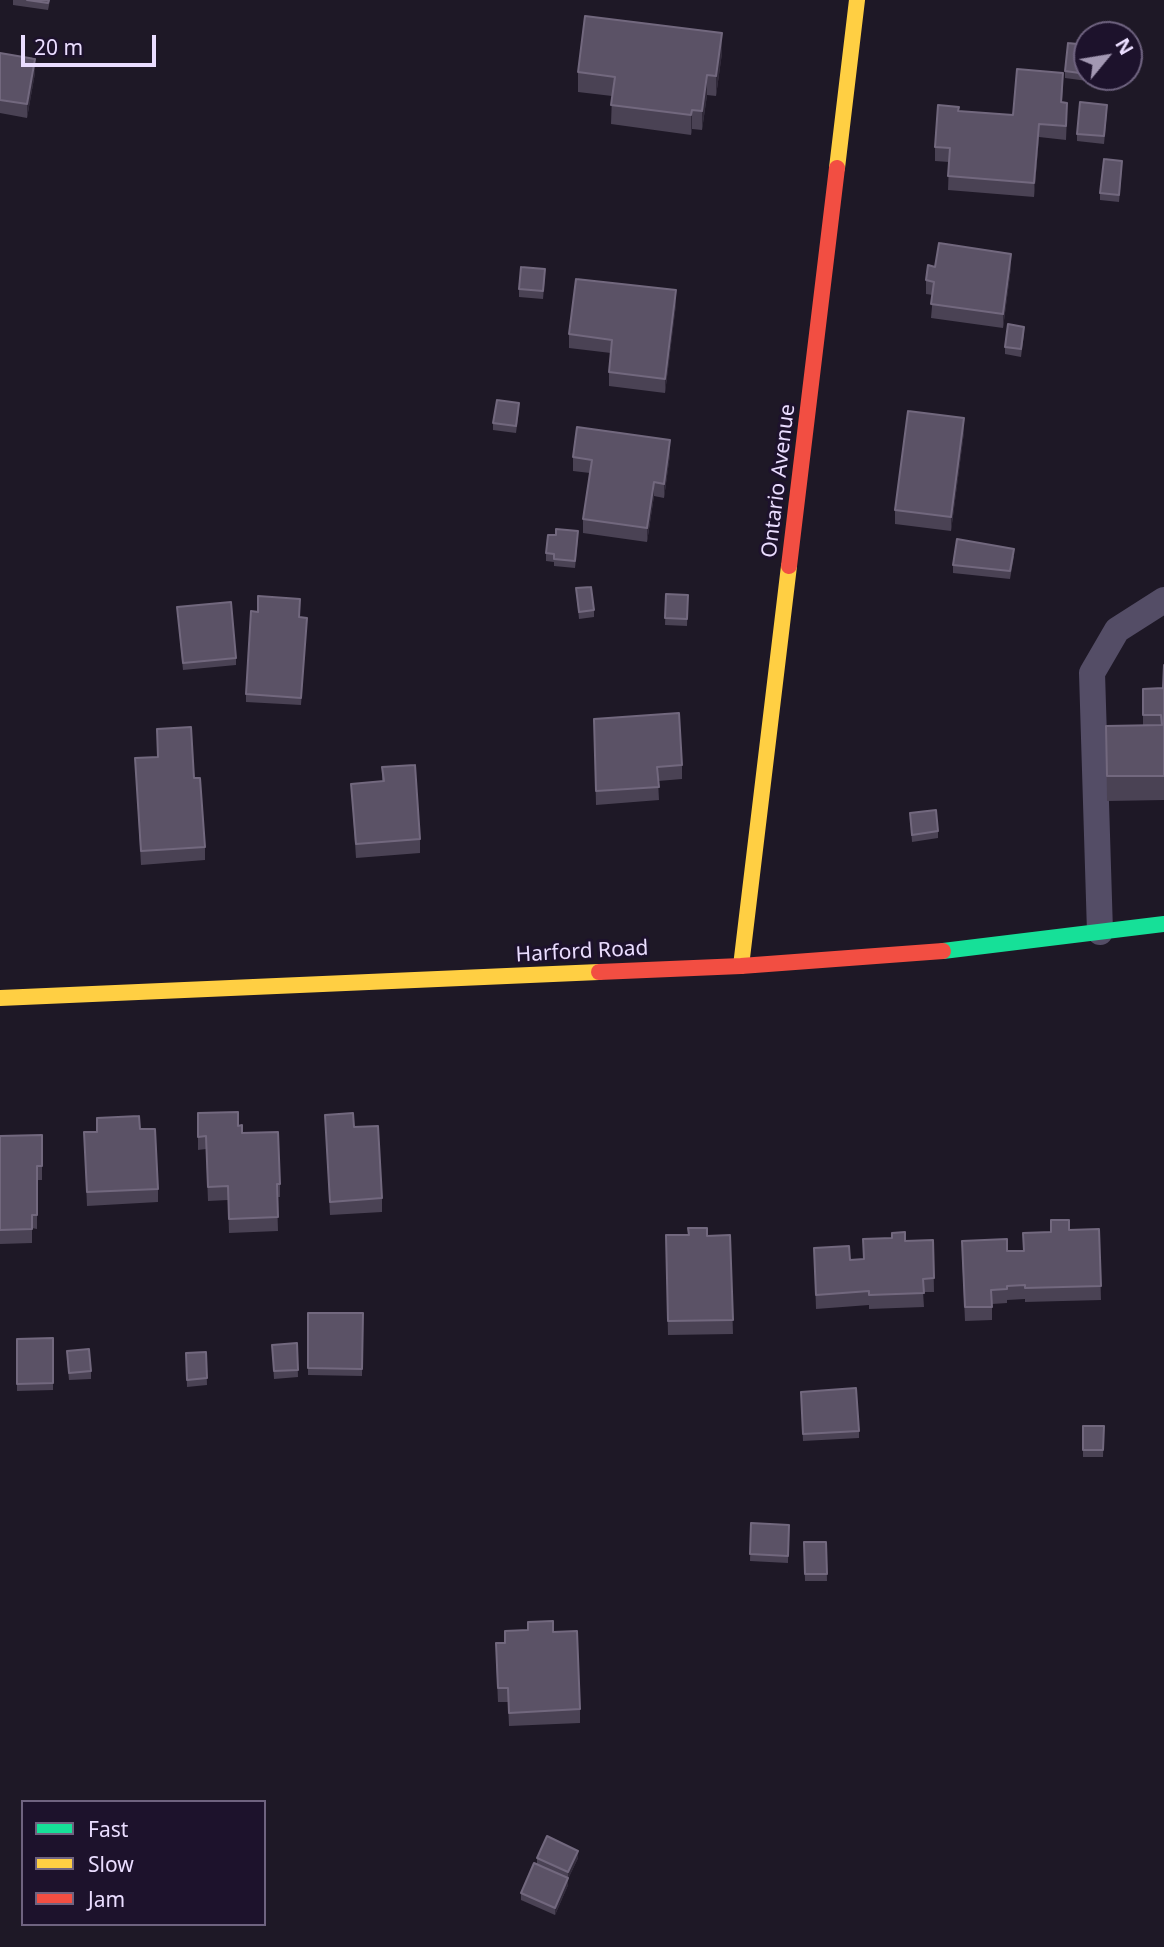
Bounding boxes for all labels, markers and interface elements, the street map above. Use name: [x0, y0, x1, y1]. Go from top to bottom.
scale bar: [24, 21, 159, 65]
north arrow: [1073, 21, 1143, 91]
text: 20 m: [34, 33, 83, 61]
text: N: [1109, 33, 1140, 60]
street label: Ontario Avenue: [757, 403, 801, 559]
street label: Harford Road: [515, 936, 649, 968]
legend: [21, 1800, 266, 1926]
text: Fast: [88, 1815, 128, 1843]
text: Slow: [88, 1850, 134, 1878]
text: Jam: [88, 1885, 125, 1913]

